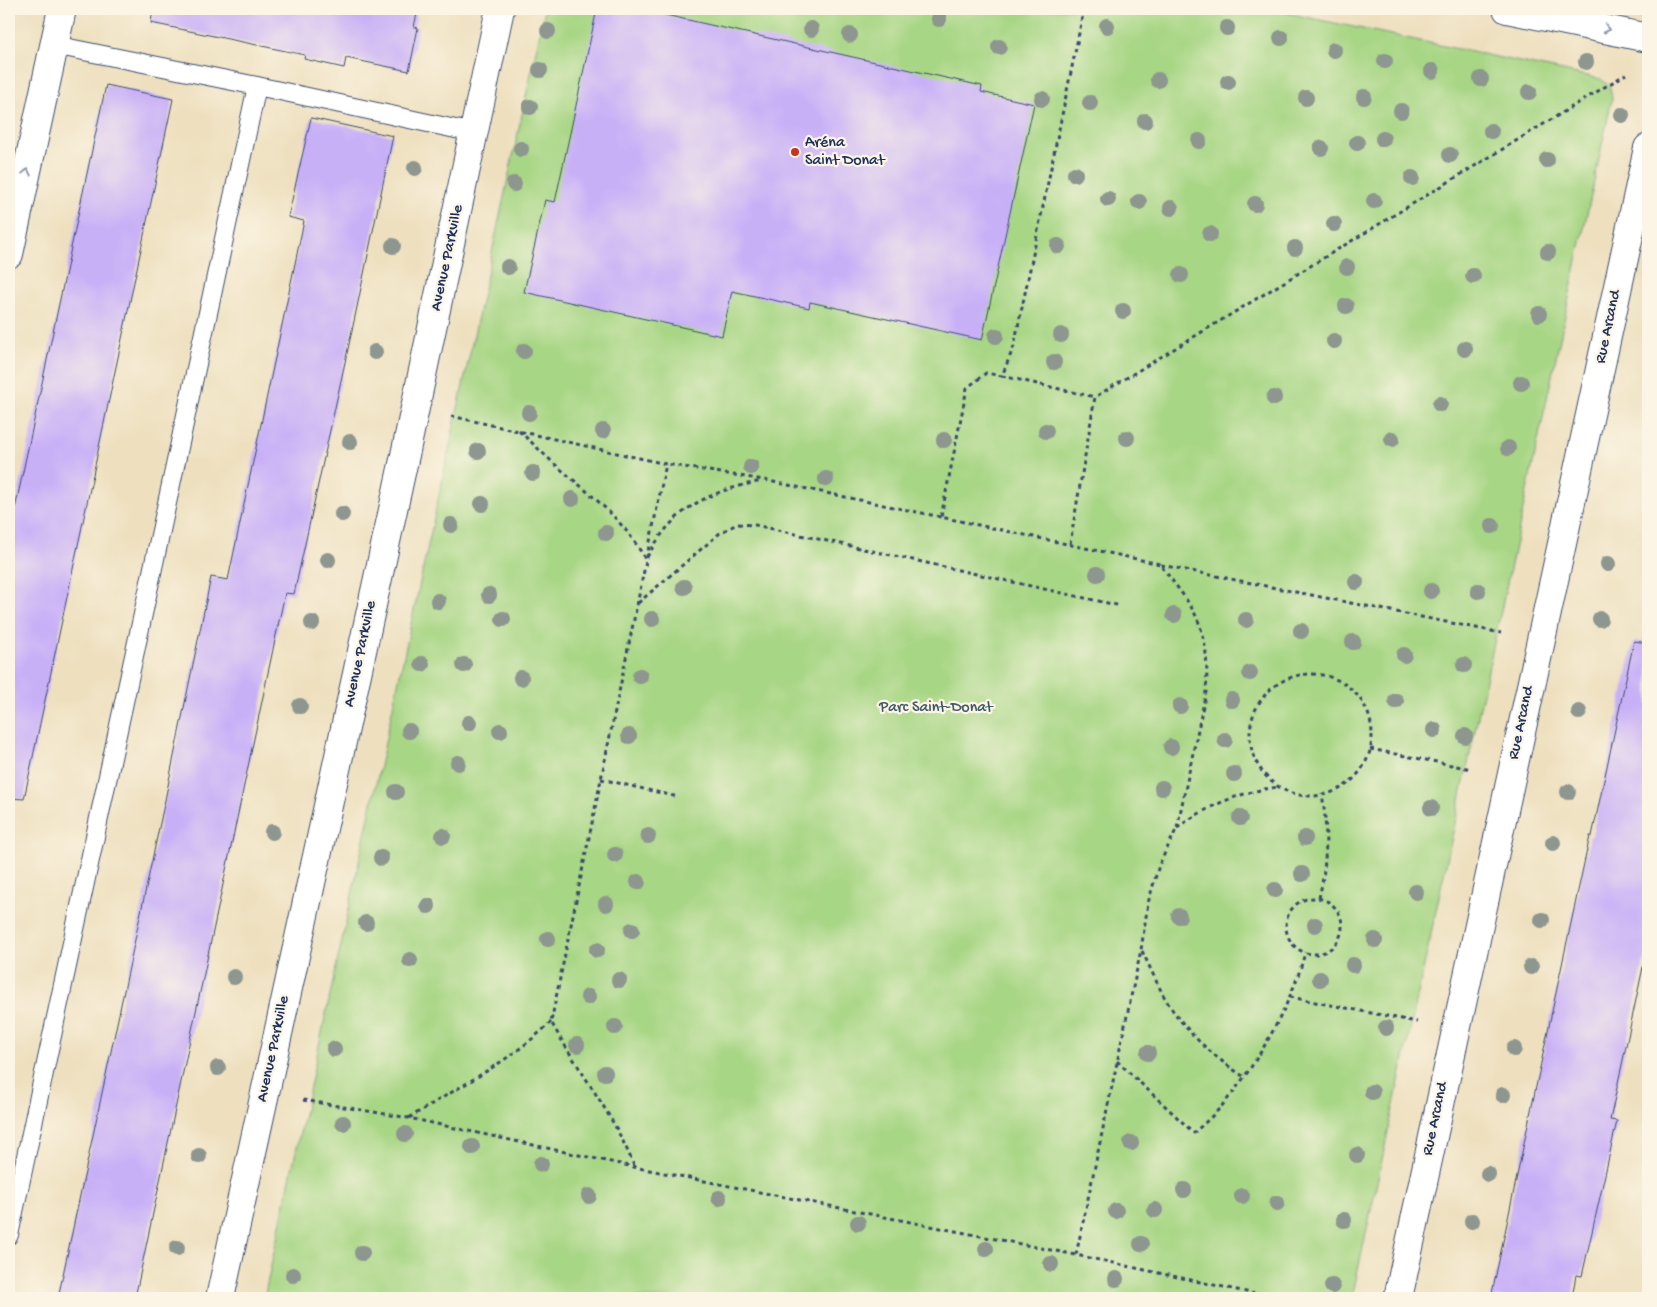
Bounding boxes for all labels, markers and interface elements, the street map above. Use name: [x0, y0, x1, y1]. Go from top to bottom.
one-way arrow: [1602, 23, 1611, 34]
place label: Aréna Saint Donat: [805, 134, 886, 171]
marker: Aréna Saint Donat: [789, 146, 801, 158]
one-way arrow: [21, 168, 32, 177]
street label: Avenue Parkville: [427, 202, 469, 313]
street label: Rue Arcand: [1592, 287, 1626, 365]
street label: Avenue Parkville: [340, 598, 382, 709]
street label: Rue Arcand: [1505, 683, 1539, 761]
park label: Parc Saint-Donat: [878, 699, 994, 718]
street label: Avenue Parkville: [253, 993, 295, 1104]
street label: Rue Arcand: [1419, 1079, 1453, 1157]

